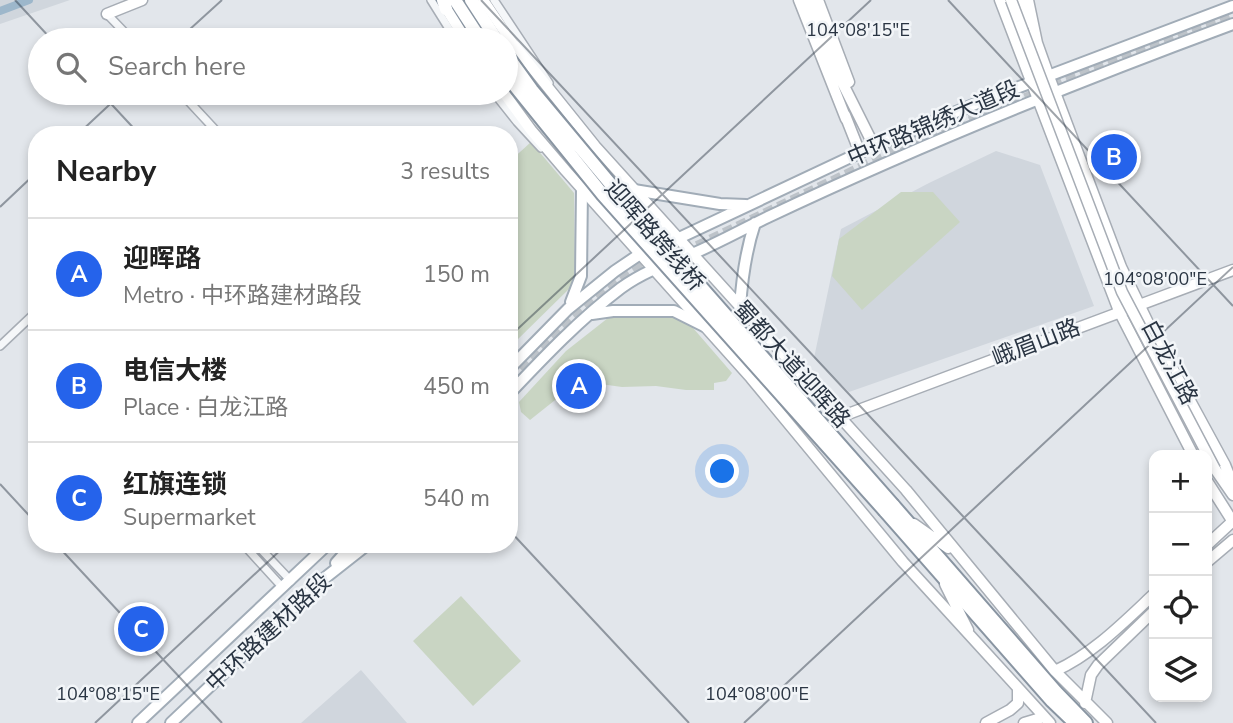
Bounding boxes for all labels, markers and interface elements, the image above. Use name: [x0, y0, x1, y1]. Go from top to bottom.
text: 104°08'15"E: [806, 18, 910, 42]
search box: [28, 28, 518, 105]
icon: search: [52, 48, 90, 86]
text: Search here: [108, 49, 246, 84]
street label: 中环路锦绣大道段: [842, 73, 1024, 174]
pin: B: [1091, 131, 1137, 183]
text: Nearby: [56, 151, 156, 192]
text: 3 results: [400, 156, 490, 187]
street label: 迎晖路跨线桥: [598, 173, 712, 298]
text: 迎晖路: [123, 241, 201, 276]
text: A: [70, 259, 88, 290]
text: 150 m: [423, 259, 490, 290]
text: 104°08'00"E: [1103, 267, 1207, 291]
text: Metro · 中环路建材路段: [123, 280, 362, 311]
street label: 蜀都大道迎晖路: [726, 294, 857, 435]
street label: 峨眉山路: [988, 312, 1085, 373]
street label: 白龙江路: [1134, 314, 1205, 410]
text: 电信大楼: [123, 353, 227, 388]
pin: A: [556, 360, 602, 412]
text: B: [71, 371, 87, 402]
text: 450 m: [423, 371, 490, 402]
text: Place · 白龙江路: [123, 392, 288, 423]
map controls: [1149, 450, 1212, 702]
button: +: [1149, 450, 1212, 513]
your location: [705, 454, 739, 488]
text: 红旗连锁: [123, 467, 227, 502]
text: C: [71, 483, 87, 514]
text: 540 m: [423, 483, 490, 514]
text: Supermarket: [123, 502, 256, 533]
button: −: [1149, 513, 1212, 576]
street label: 中环路建材路段: [199, 566, 338, 699]
button: locate: [1149, 576, 1212, 639]
pin: C: [118, 603, 164, 655]
button: layers: [1149, 639, 1212, 702]
text: 104°08'15"E: [56, 682, 160, 706]
text: 104°08'00"E: [705, 682, 809, 706]

